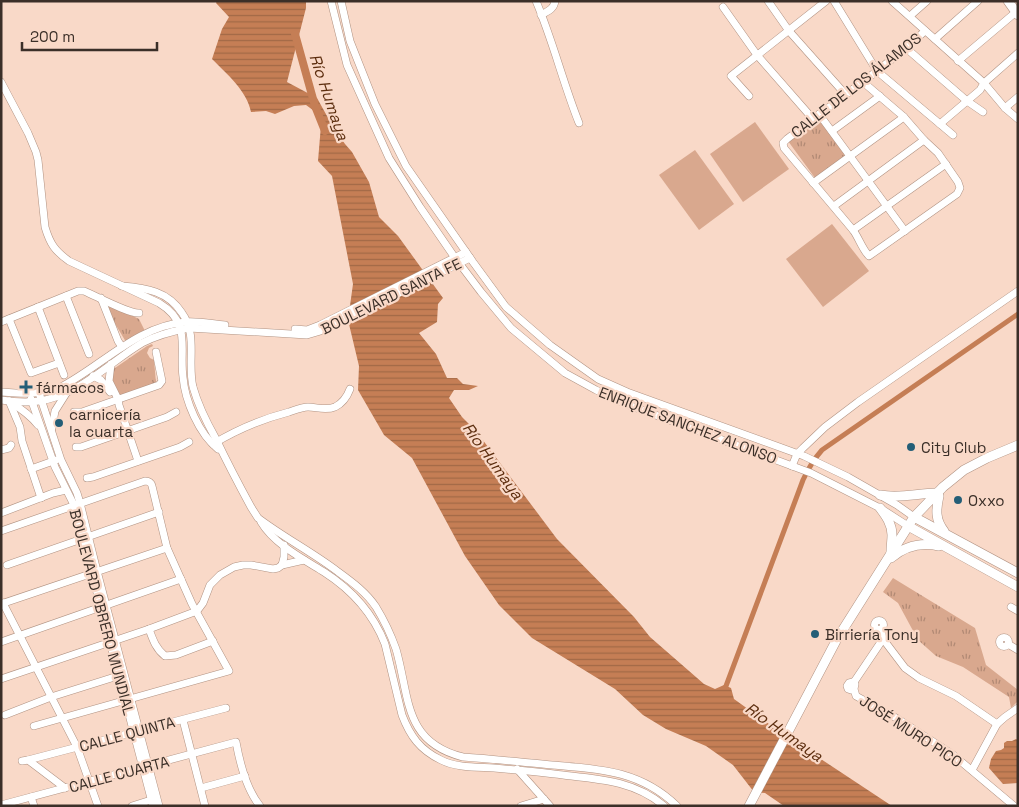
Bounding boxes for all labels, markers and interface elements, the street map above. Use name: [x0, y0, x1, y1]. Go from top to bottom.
scale bar: [22, 20, 158, 52]
text: 200 m: [30, 27, 75, 46]
street label: CALLE DE LOS ÁLAMOS: [787, 28, 925, 142]
water label: Río Humaya: [304, 51, 354, 144]
street label: BOULEVARD SANTA FE: [318, 254, 464, 338]
place label: fármacos: [36, 378, 104, 397]
marker: fármacos: [20, 381, 32, 393]
street label: ENRIQUE SANCHEZ ALONSO: [596, 382, 780, 468]
place label: carnicería la cuarta: [69, 405, 141, 441]
marker: carnicería la cuarta: [53, 417, 65, 429]
water label: Río Humaya: [458, 418, 528, 504]
place label: City Club: [921, 438, 986, 457]
marker: City Club: [905, 441, 917, 453]
place label: Oxxo: [968, 491, 1005, 510]
marker: Oxxo: [952, 494, 964, 506]
street label: BOULEVARD OBRERO MUNDIAL: [65, 507, 139, 717]
place label: Birriería Tony: [825, 625, 919, 644]
marker: Birriería Tony: [809, 628, 821, 640]
street label: JOSÉ MURO PICO: [856, 691, 966, 771]
water label: Río Humaya: [741, 698, 828, 767]
street label: CALLE QUINTA: [77, 712, 178, 756]
street label: CALLE CUARTA: [67, 751, 172, 797]

